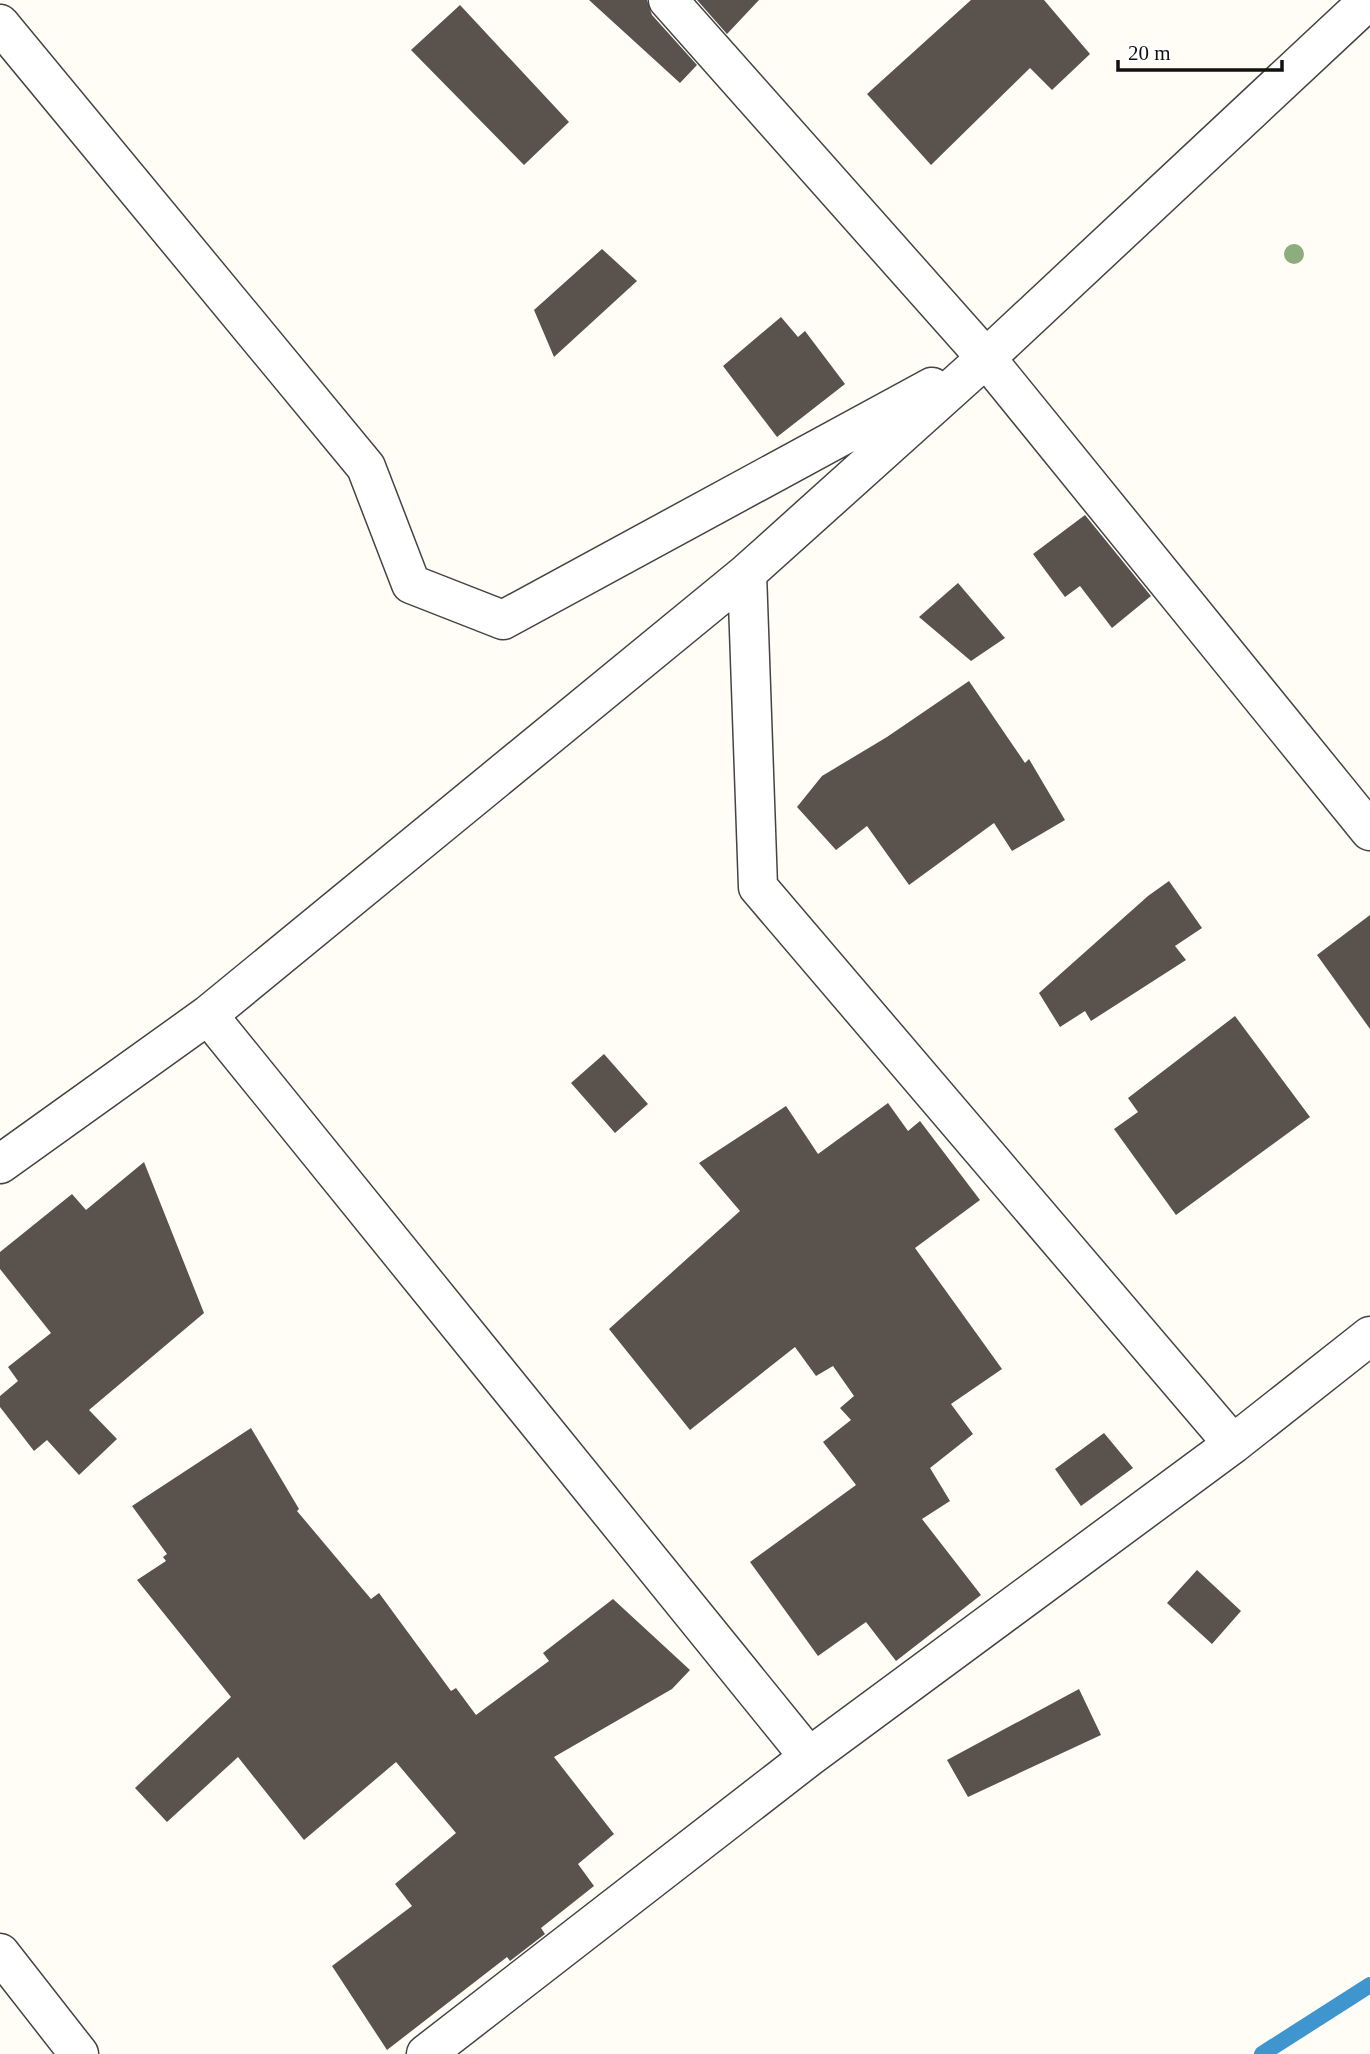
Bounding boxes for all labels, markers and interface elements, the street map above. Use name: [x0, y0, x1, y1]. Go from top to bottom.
scale bar: [1118, 28, 1282, 72]
text: 20 m: [1128, 41, 1171, 65]

